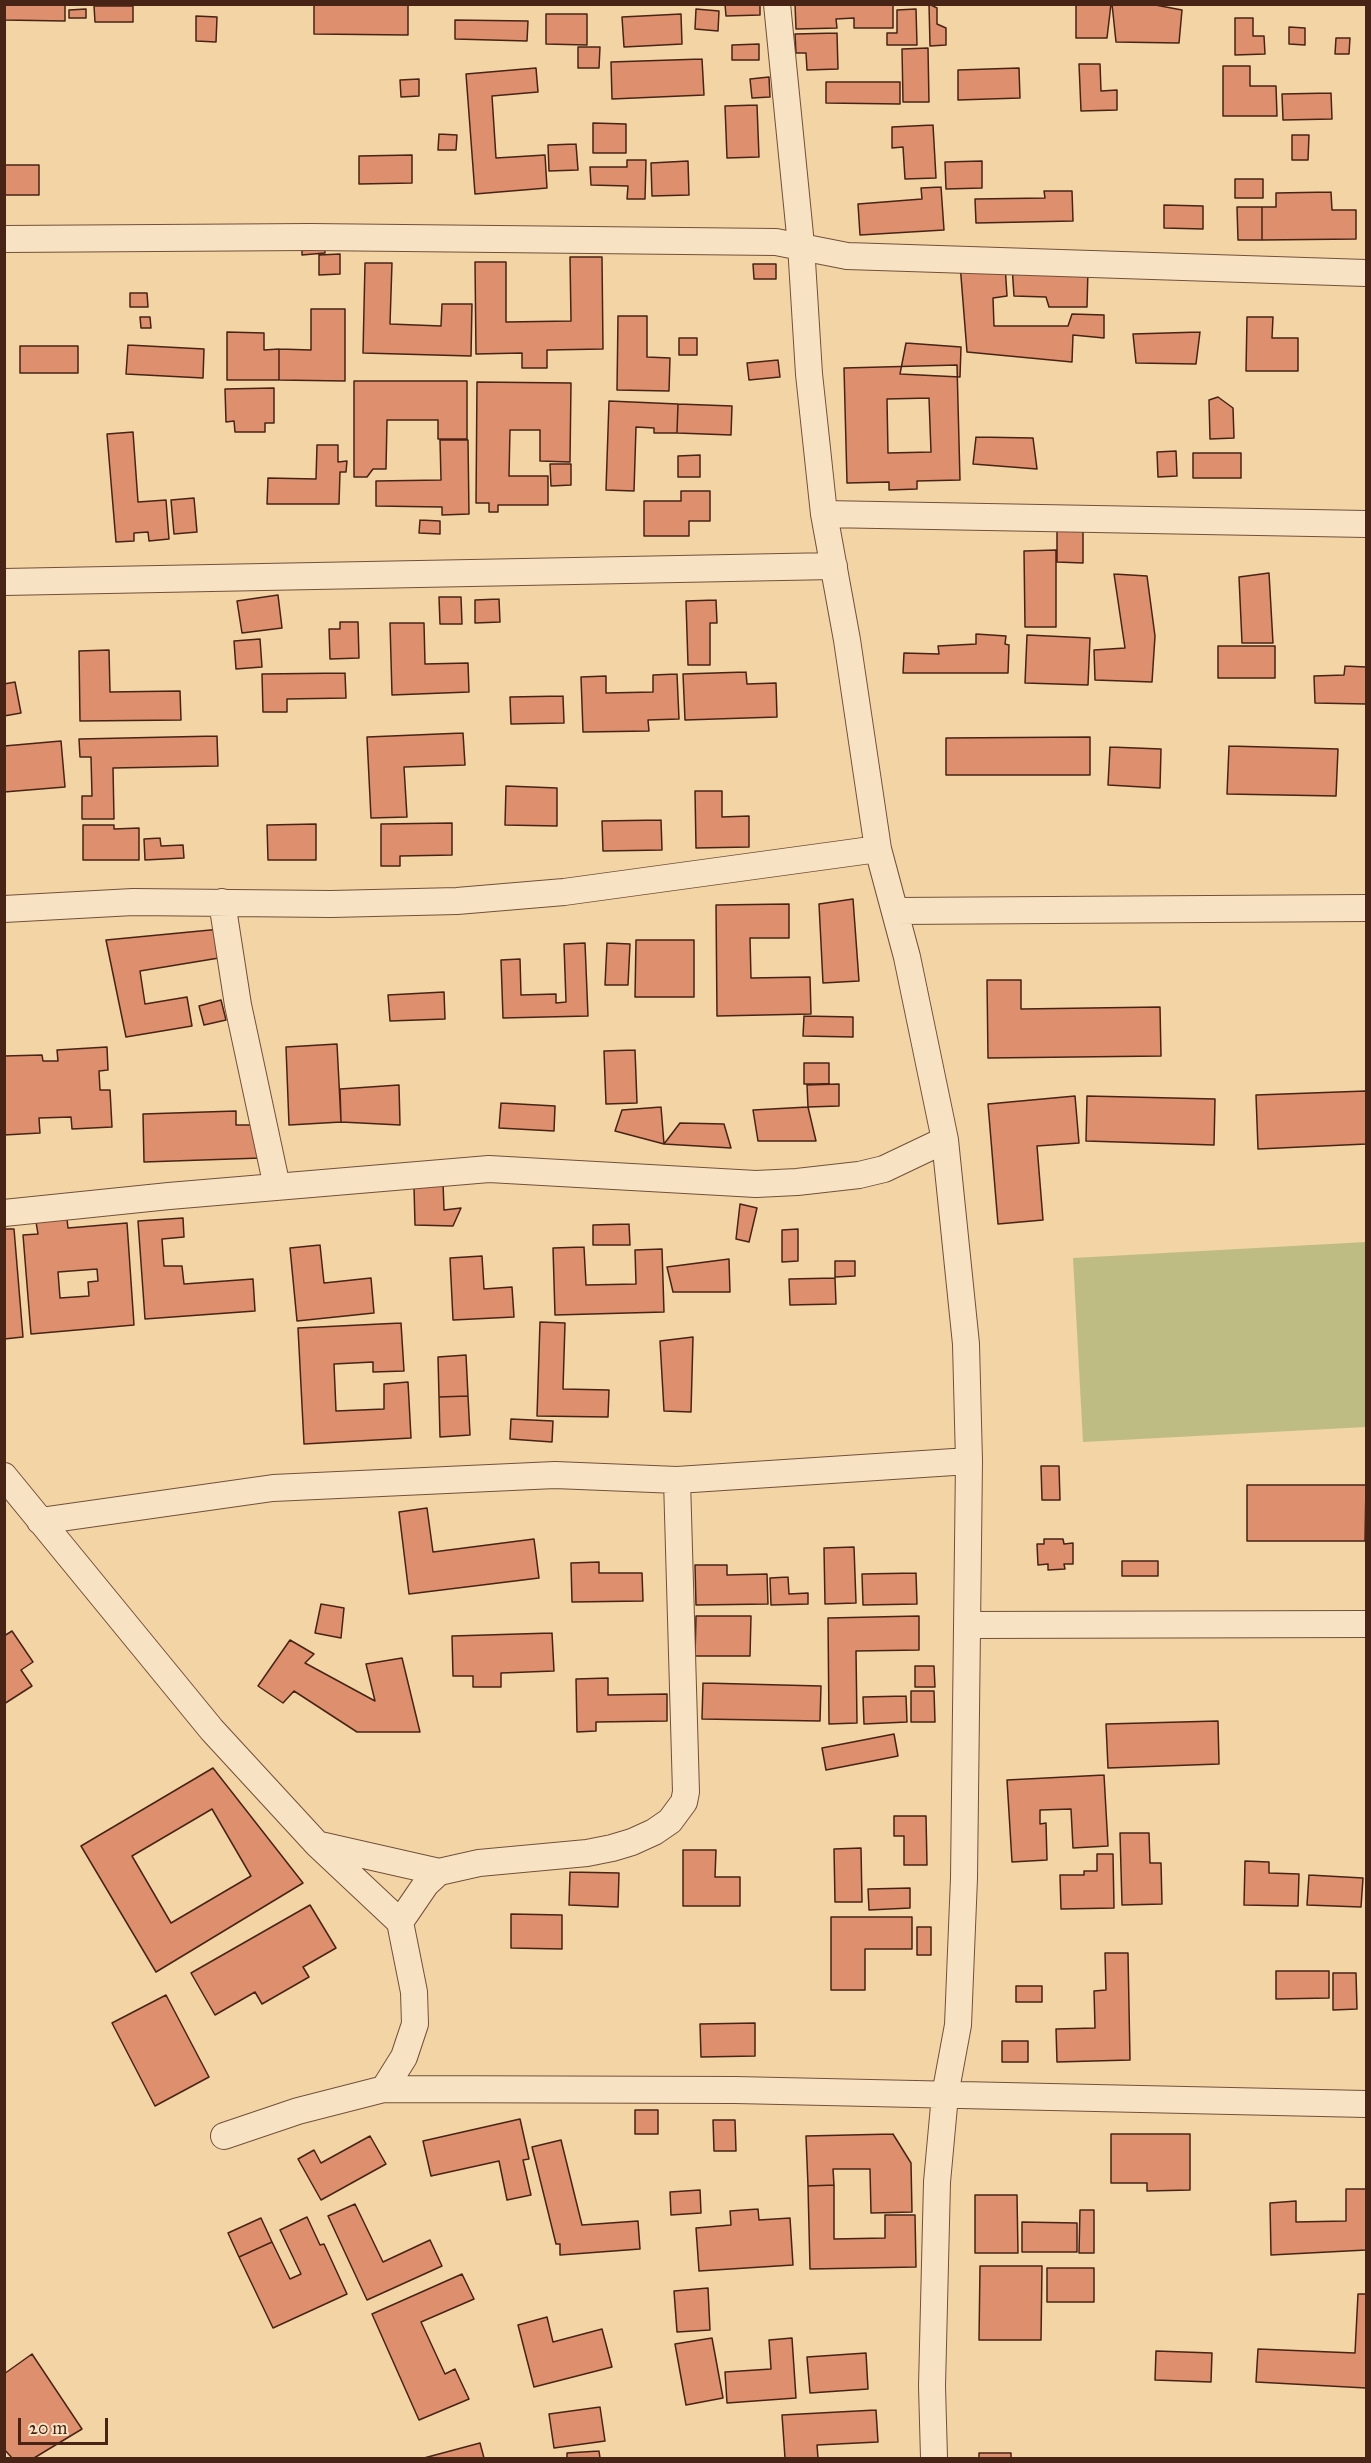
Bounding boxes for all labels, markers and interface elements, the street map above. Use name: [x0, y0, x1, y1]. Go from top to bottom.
scale bar: [21, 2406, 111, 2444]
text: 20 m: [29, 2417, 67, 2439]

